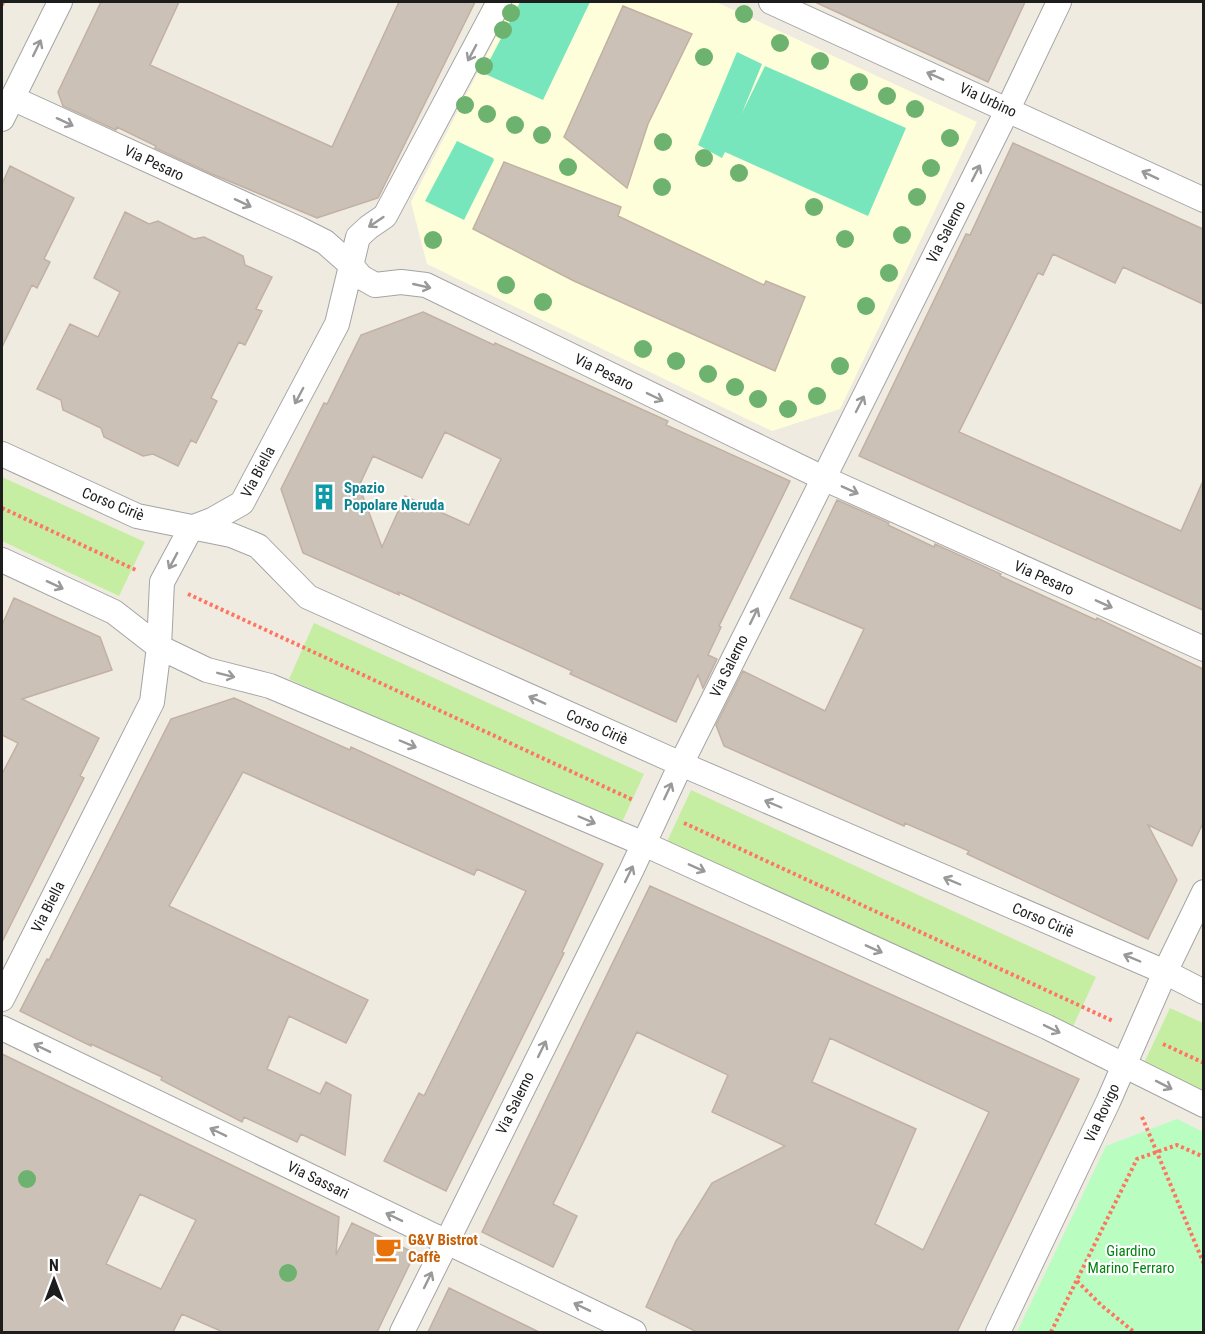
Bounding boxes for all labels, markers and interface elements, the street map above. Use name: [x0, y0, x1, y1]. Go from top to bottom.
one-way arrow: [31, 39, 43, 57]
one-way arrow: [465, 44, 477, 62]
one-way arrow: [927, 70, 945, 81]
street label: Via Urbino: [957, 79, 1019, 121]
one-way arrow: [56, 117, 74, 128]
street label: Via Pesaro: [121, 141, 187, 185]
one-way arrow: [970, 165, 982, 183]
one-way arrow: [1142, 169, 1160, 181]
one-way arrow: [233, 198, 251, 209]
street label: Via Salerno: [923, 198, 969, 266]
one-way arrow: [369, 216, 385, 228]
one-way arrow: [412, 281, 432, 292]
street label: Via Pesaro: [571, 350, 637, 394]
one-way arrow: [293, 387, 305, 404]
one-way arrow: [646, 391, 664, 403]
one-way arrow: [855, 395, 866, 413]
street label: Via Biella: [237, 443, 279, 501]
place label: Spazio Popolare Neruda: [344, 479, 444, 514]
building icon: Spazio Popolare Neruda: [309, 482, 339, 512]
street label: Corso Ciriè: [79, 483, 147, 525]
one-way arrow: [840, 485, 858, 496]
one-way arrow: [167, 552, 179, 570]
street label: Via Pesaro: [1011, 557, 1077, 599]
one-way arrow: [45, 580, 63, 591]
one-way arrow: [1095, 599, 1113, 611]
one-way arrow: [749, 607, 761, 625]
street label: Via Salerno: [706, 632, 752, 700]
one-way arrow: [216, 669, 235, 681]
one-way arrow: [529, 693, 547, 705]
street label: Corso Ciriè: [563, 705, 631, 749]
one-way arrow: [398, 739, 416, 750]
one-way arrow: [663, 782, 674, 800]
one-way arrow: [765, 798, 783, 809]
one-way arrow: [578, 815, 596, 826]
one-way arrow: [687, 863, 705, 874]
one-way arrow: [623, 866, 635, 883]
one-way arrow: [944, 875, 962, 886]
street label: Via Biella: [27, 878, 69, 936]
street label: Corso Ciriè: [1009, 899, 1077, 941]
one-way arrow: [865, 943, 883, 955]
one-way arrow: [1123, 952, 1141, 963]
one-way arrow: [1043, 1024, 1061, 1036]
one-way arrow: [537, 1040, 549, 1058]
one-way arrow: [34, 1041, 52, 1053]
street label: Via Salerno: [492, 1069, 538, 1137]
one-way arrow: [1154, 1079, 1172, 1091]
street label: Via Rovigo: [1081, 1081, 1123, 1145]
one-way arrow: [209, 1126, 227, 1138]
street label: Via Sassari: [284, 1157, 352, 1203]
one-way arrow: [385, 1210, 403, 1222]
place label: G&V Bistrot Caffè: [408, 1231, 478, 1266]
cafe icon: G&V Bistrot Caffè: [373, 1234, 403, 1264]
park label: Giardino Marino Ferraro: [1088, 1242, 1174, 1277]
north arrow: [24, 1250, 84, 1310]
text: N: [49, 1256, 59, 1275]
one-way arrow: [422, 1271, 434, 1289]
one-way arrow: [573, 1301, 591, 1313]

